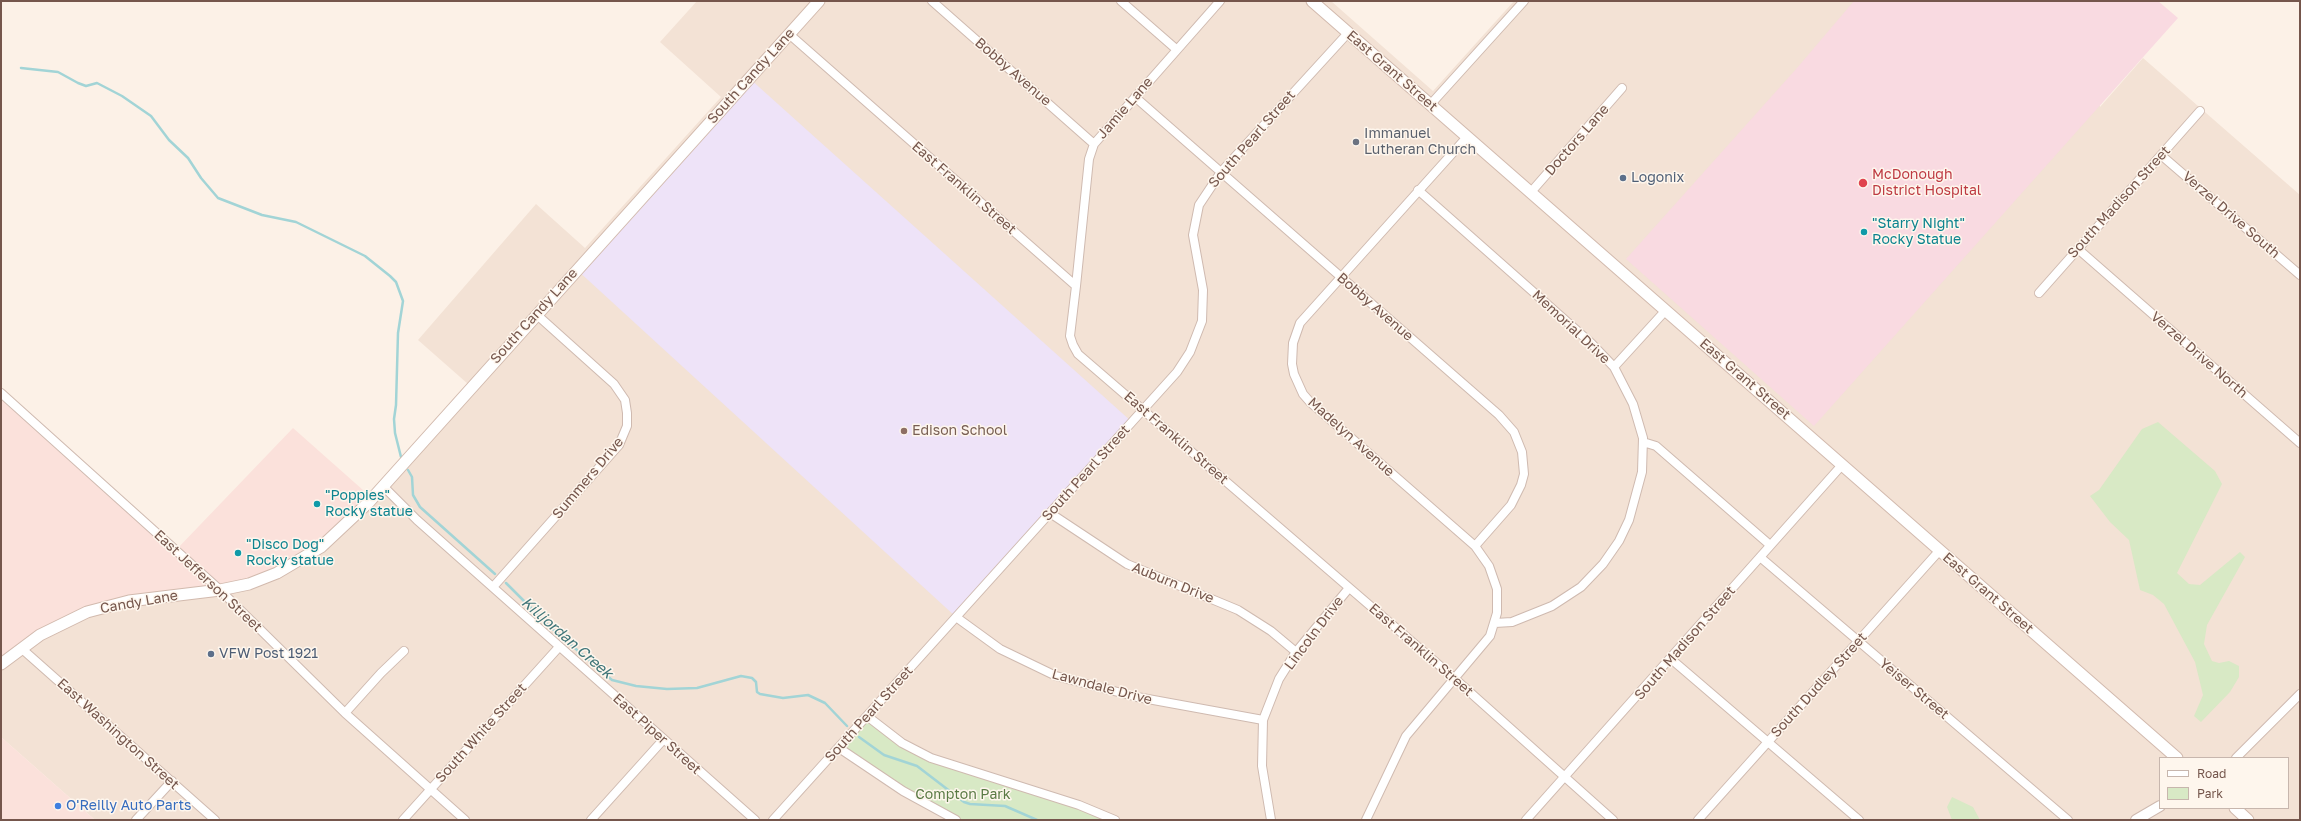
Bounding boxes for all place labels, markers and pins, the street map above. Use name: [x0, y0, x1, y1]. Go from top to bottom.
place label: Immanuel Lutheran Church: [1364, 126, 1476, 158]
marker: Immanuel Lutheran Church: [1351, 137, 1361, 147]
place label: McDonough District Hospital: [1872, 167, 1981, 200]
place label: Logonix: [1631, 170, 1684, 186]
marker: Logonix: [1618, 173, 1628, 183]
marker: McDonough District Hospital: [1857, 177, 1869, 189]
place label: "Starry Night" Rocky Statue: [1872, 216, 1965, 248]
marker: "Starry Night" Rocky Statue: [1859, 227, 1869, 237]
place label: Edison School: [912, 423, 1007, 439]
marker: Edison School: [899, 426, 909, 436]
place label: "Poppies" Rocky statue: [325, 488, 413, 520]
marker: "Poppies" Rocky statue: [312, 499, 322, 509]
place label: "Disco Dog" Rocky statue: [246, 537, 334, 570]
marker: "Disco Dog" Rocky statue: [233, 548, 243, 558]
place label: VFW Post 1921: [219, 646, 318, 662]
marker: VFW Post 1921: [206, 649, 216, 659]
place label: O'Reilly Auto Parts: [66, 798, 191, 814]
marker: O'Reilly Auto Parts: [53, 801, 63, 811]

